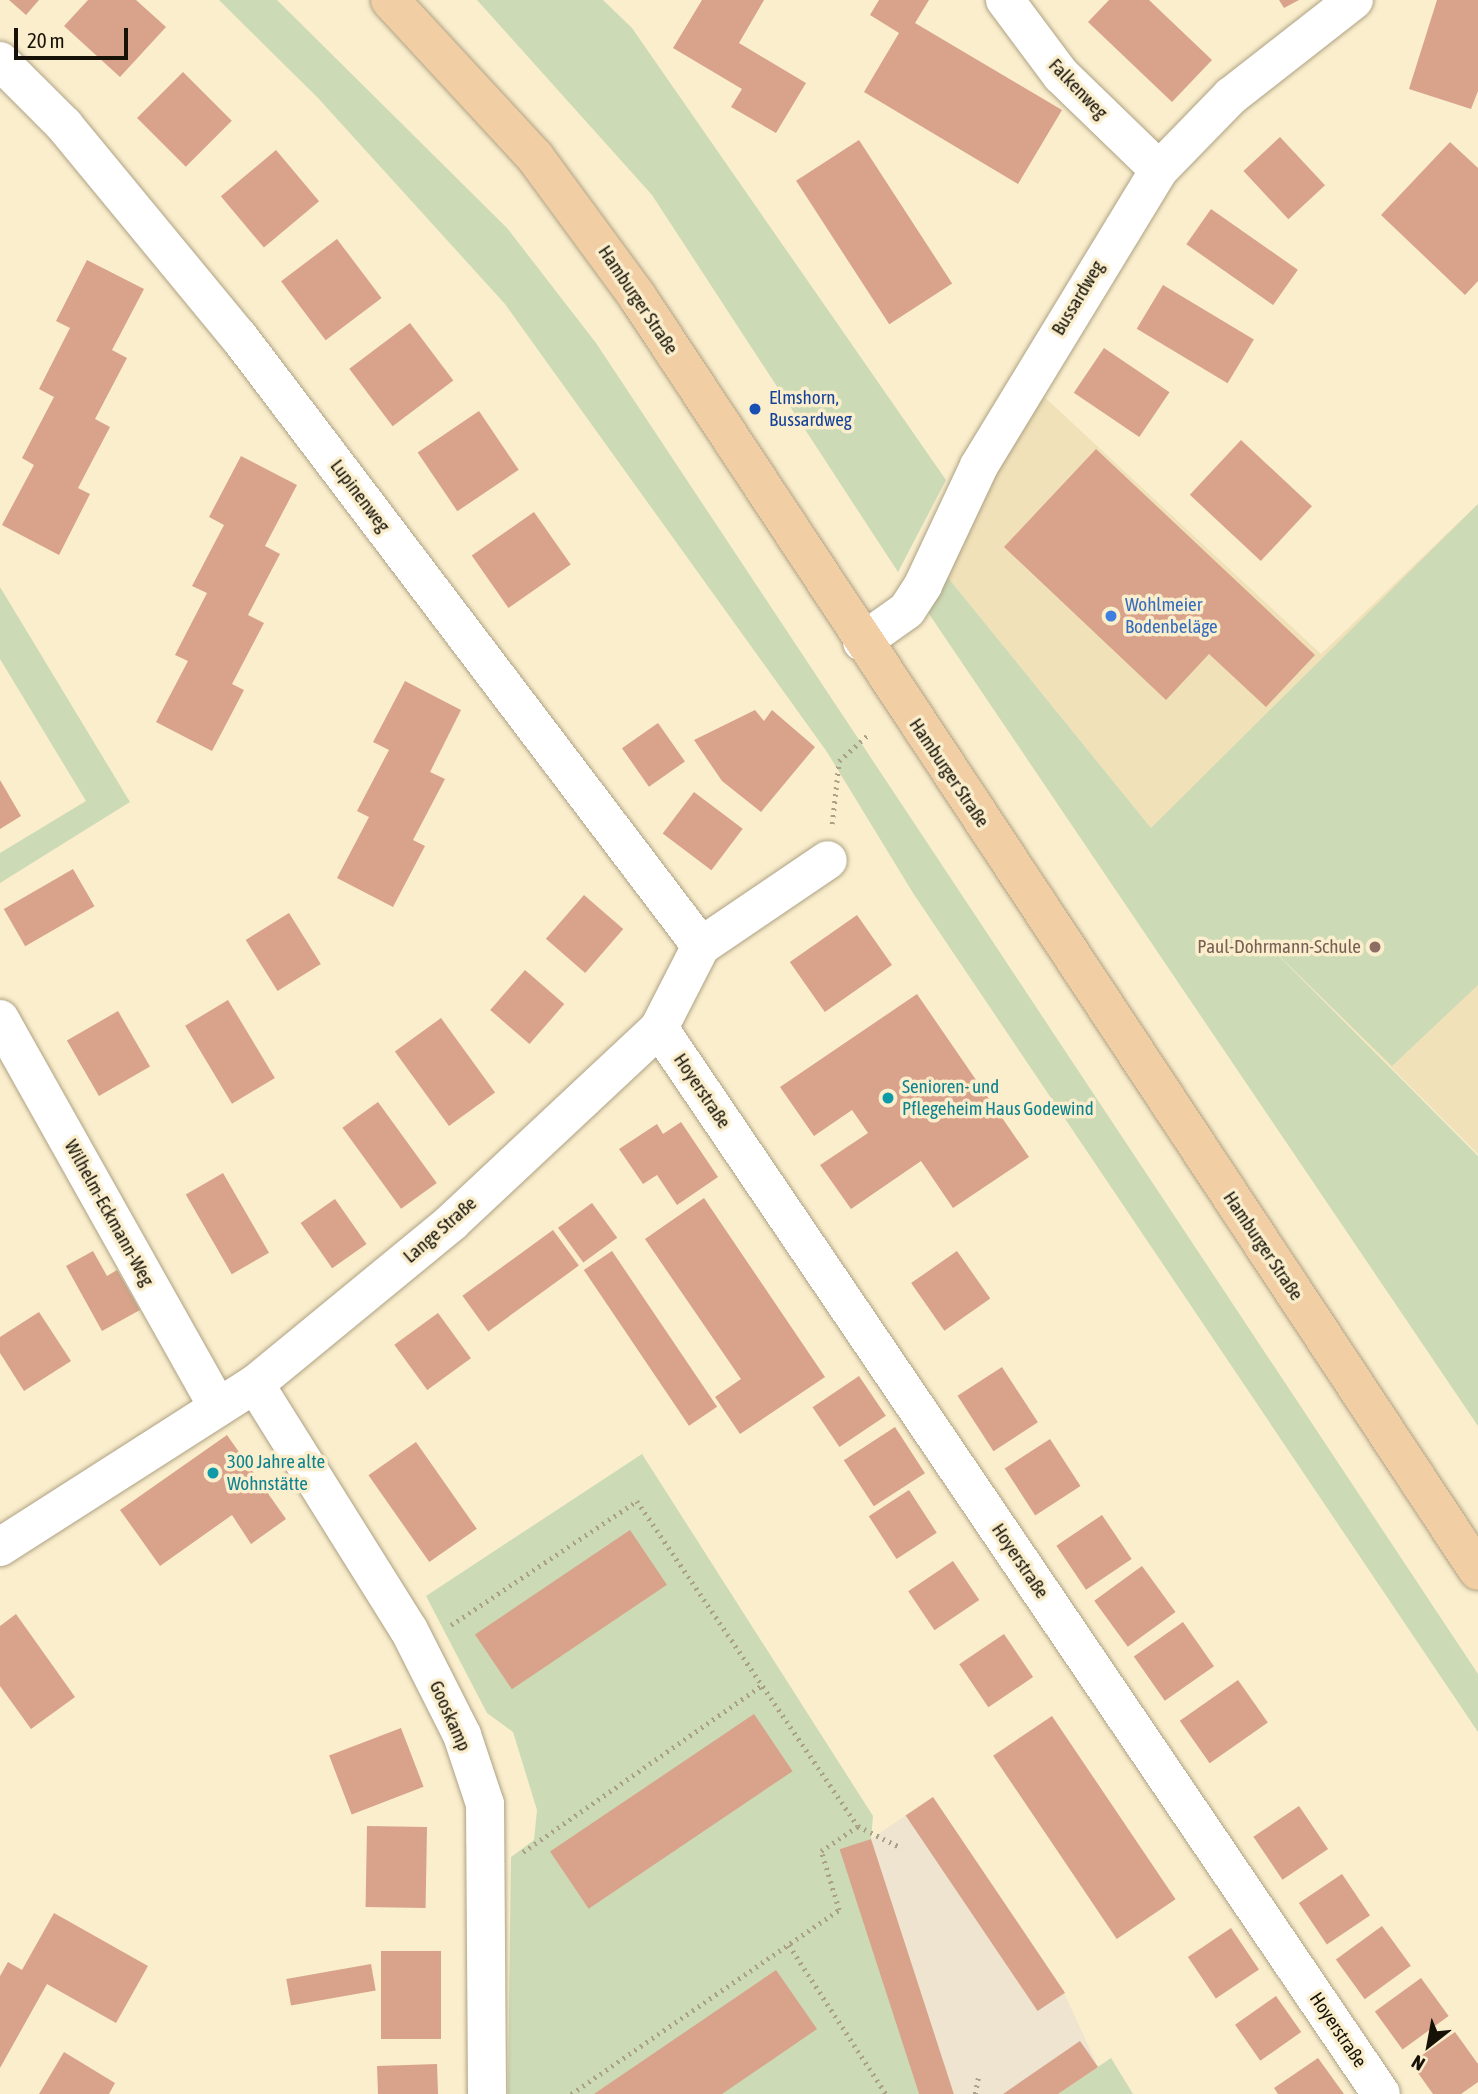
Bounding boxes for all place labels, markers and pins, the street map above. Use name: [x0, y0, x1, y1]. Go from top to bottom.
place label: Elmshorn, Bussardweg: [769, 387, 852, 431]
marker: Elmshorn, Bussardweg: [747, 401, 763, 417]
place label: Wohlmeier Bodenbeläge: [1125, 594, 1218, 638]
marker: Wohlmeier Bodenbeläge: [1103, 608, 1119, 624]
place label: Paul-Dohrmann-Schule: [1197, 936, 1361, 958]
marker: Paul-Dohrmann-Schule: [1367, 939, 1383, 955]
place label: Senioren- und Pflegeheim Haus Godewind: [902, 1076, 1094, 1120]
marker: Senioren- und Pflegeheim Haus Godewind: [880, 1090, 896, 1106]
place label: 300 Jahre alte Wohnstätte: [227, 1451, 325, 1495]
marker: 300 Jahre alte Wohnstätte: [205, 1465, 221, 1481]

